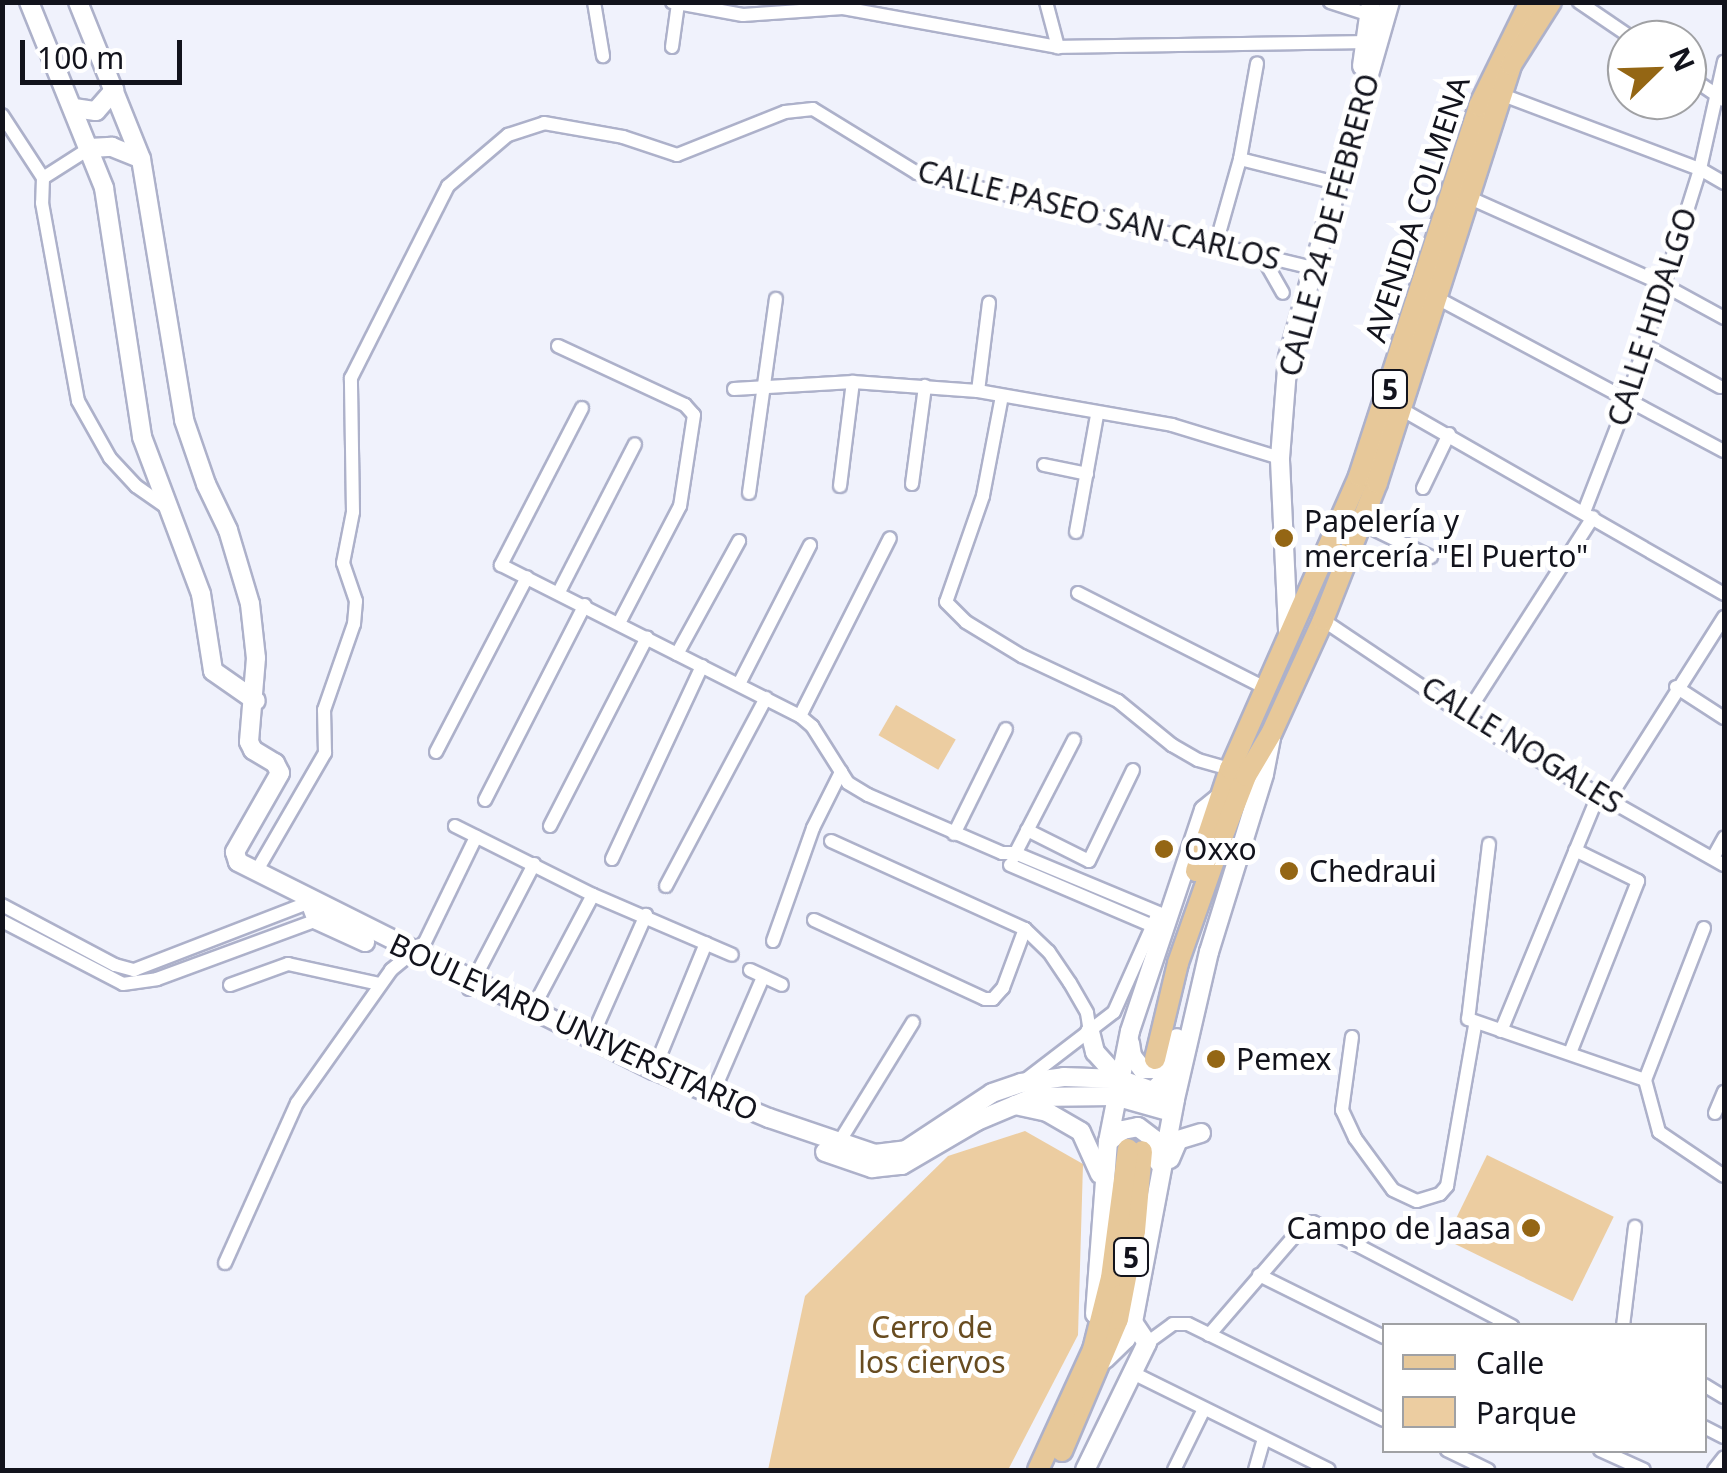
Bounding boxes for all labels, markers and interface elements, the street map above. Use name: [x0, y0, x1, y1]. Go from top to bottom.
scale bar: [25, 20, 188, 82]
north arrow: [1607, 20, 1707, 120]
text: 100 m: [37, 37, 124, 78]
text: N: [1661, 41, 1705, 77]
street label: CALLE 24 DE FEBRERO: [1271, 70, 1387, 380]
street label: AVENIDA COLMENA: [1357, 72, 1477, 346]
street label: CALLE PASEO SAN CARLOS: [914, 153, 1284, 277]
street label: CALLE HIDALGO: [1600, 203, 1704, 431]
road number: 5: [1370, 366, 1410, 412]
place label: Papelería y mercería "El Puerto": [1304, 503, 1588, 574]
marker: Papelería y mercería "El Puerto": [1273, 527, 1295, 549]
street label: CALLE NOGALES: [1415, 669, 1629, 821]
place label: Oxxo: [1184, 831, 1257, 867]
marker: Oxxo: [1153, 838, 1175, 860]
place label: Chedraui: [1309, 853, 1437, 889]
marker: Chedraui: [1278, 860, 1300, 882]
street label: BOULEVARD UNIVERSITARIO: [384, 926, 764, 1128]
place label: Pemex: [1236, 1041, 1331, 1077]
marker: Pemex: [1205, 1048, 1227, 1070]
place label: Campo de Jaasa: [1287, 1210, 1511, 1246]
marker: Campo de Jaasa: [1520, 1217, 1542, 1239]
road number: 5: [1111, 1234, 1151, 1280]
park label: Cerro de los ciervos: [858, 1309, 1006, 1380]
legend: [1382, 1323, 1707, 1453]
text: Calle: [1476, 1342, 1544, 1383]
text: Parque: [1476, 1392, 1577, 1433]

